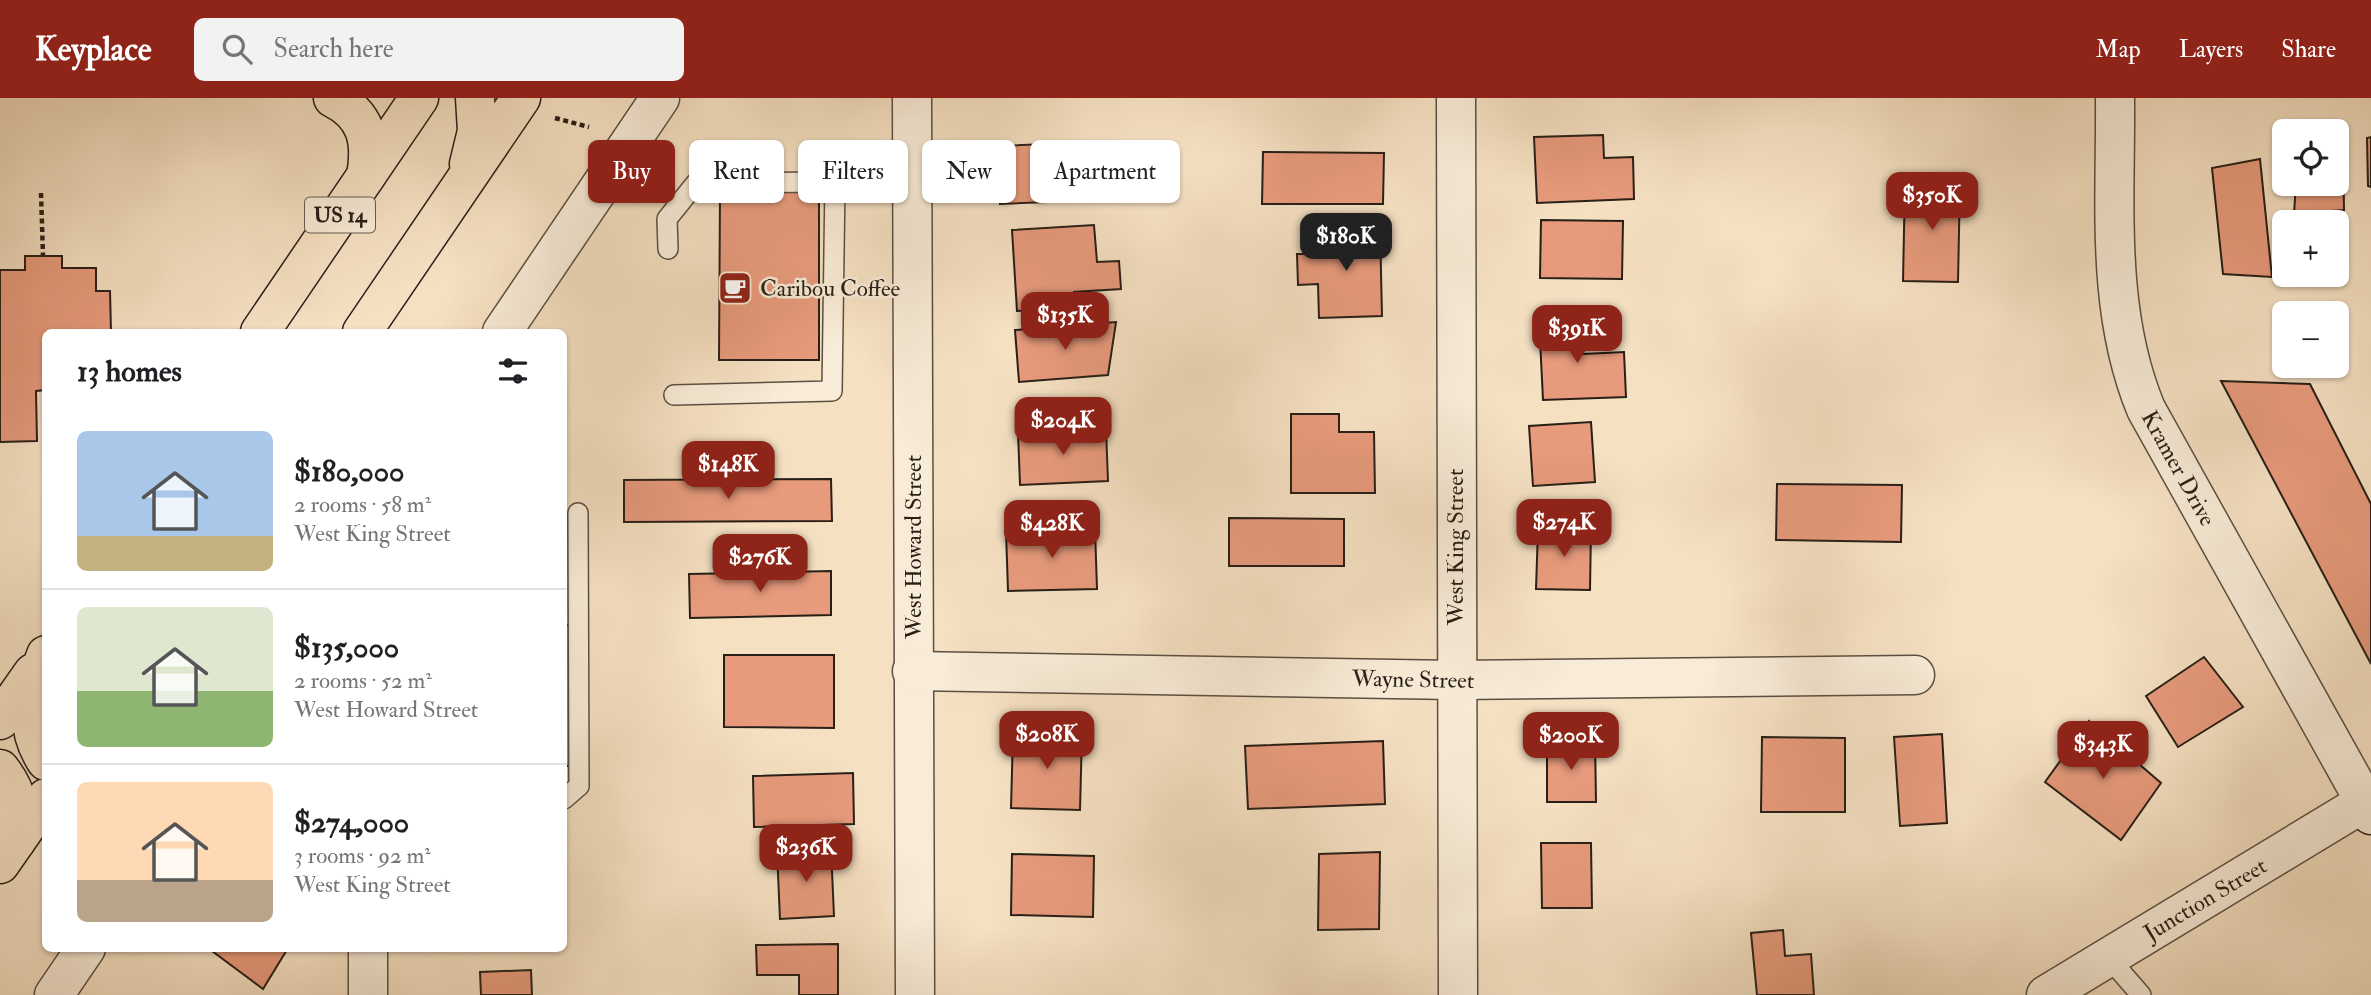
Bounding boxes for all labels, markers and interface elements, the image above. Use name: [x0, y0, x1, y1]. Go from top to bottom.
search box: [194, 18, 684, 81]
text: Keyplace: [35, 29, 152, 70]
icon: search: [218, 30, 256, 68]
text: Search here: [274, 33, 394, 65]
text: Map: [2096, 34, 2141, 65]
text: Layers: [2179, 34, 2243, 65]
text: Share: [2281, 34, 2336, 65]
map controls: [2272, 119, 2349, 378]
button: locate: [2272, 119, 2349, 196]
chip: Buy: [588, 140, 675, 203]
chip: Rent: [689, 140, 784, 203]
chip: Filters: [798, 140, 908, 203]
chip: New: [922, 140, 1016, 203]
chip: Apartment: [1030, 140, 1180, 203]
pin: $350K: [1883, 172, 1981, 232]
text: $350K: [1902, 180, 1962, 209]
road number: US 14: [305, 198, 375, 232]
button: +: [2272, 210, 2349, 287]
pin: $180K: [1297, 214, 1395, 273]
text: $180K: [1316, 221, 1376, 250]
cafe icon: Caribou Coffee: [716, 269, 754, 307]
place label: Caribou Coffee: [760, 274, 901, 303]
pin: $135K: [1016, 292, 1114, 352]
text: $135K: [1037, 300, 1093, 329]
button: −: [2272, 301, 2349, 378]
pin: $391K: [1528, 306, 1626, 365]
text: $391K: [1548, 313, 1606, 342]
icon: filters: [494, 352, 532, 390]
text: 13 homes: [77, 353, 182, 390]
pin: $204K: [1014, 398, 1112, 457]
text: $204K: [1031, 405, 1095, 434]
street label: Kramer Drive: [2135, 405, 2222, 531]
pin: $148K: [679, 442, 777, 501]
text: $148K: [698, 449, 758, 478]
text: $180,000: [294, 453, 404, 490]
street label: West Howard Street: [899, 455, 928, 640]
icon: home: [133, 459, 217, 543]
street label: West King Street: [1441, 469, 1470, 626]
text: 2 rooms · 58 m²: [294, 490, 431, 519]
pin: $428K: [1003, 500, 1101, 560]
pin: $274K: [1515, 500, 1613, 559]
text: $274K: [1532, 507, 1596, 536]
text: $428K: [1020, 508, 1084, 537]
text: West King Street: [294, 519, 451, 548]
pin: $276K: [711, 534, 809, 594]
text: $276K: [729, 542, 791, 571]
text: $135,000: [294, 629, 399, 666]
icon: home: [133, 635, 217, 719]
street label: Wayne Street: [1351, 664, 1474, 695]
text: 2 rooms · 52 m²: [294, 666, 432, 695]
text: West Howard Street: [294, 695, 478, 724]
pin: $208K: [998, 712, 1096, 771]
pin: $200K: [1522, 712, 1620, 772]
text: $208K: [1015, 719, 1079, 748]
text: $200K: [1539, 720, 1603, 749]
pin: $343K: [2054, 722, 2152, 781]
text: $343K: [2073, 729, 2133, 758]
text: $274,000: [294, 804, 409, 841]
icon: home: [133, 810, 217, 894]
pin: $236K: [757, 824, 855, 884]
text: $236K: [775, 832, 837, 861]
text: 3 rooms · 92 m²: [294, 841, 431, 870]
street label: Junction Street: [2138, 851, 2272, 948]
text: West King Street: [294, 870, 451, 899]

